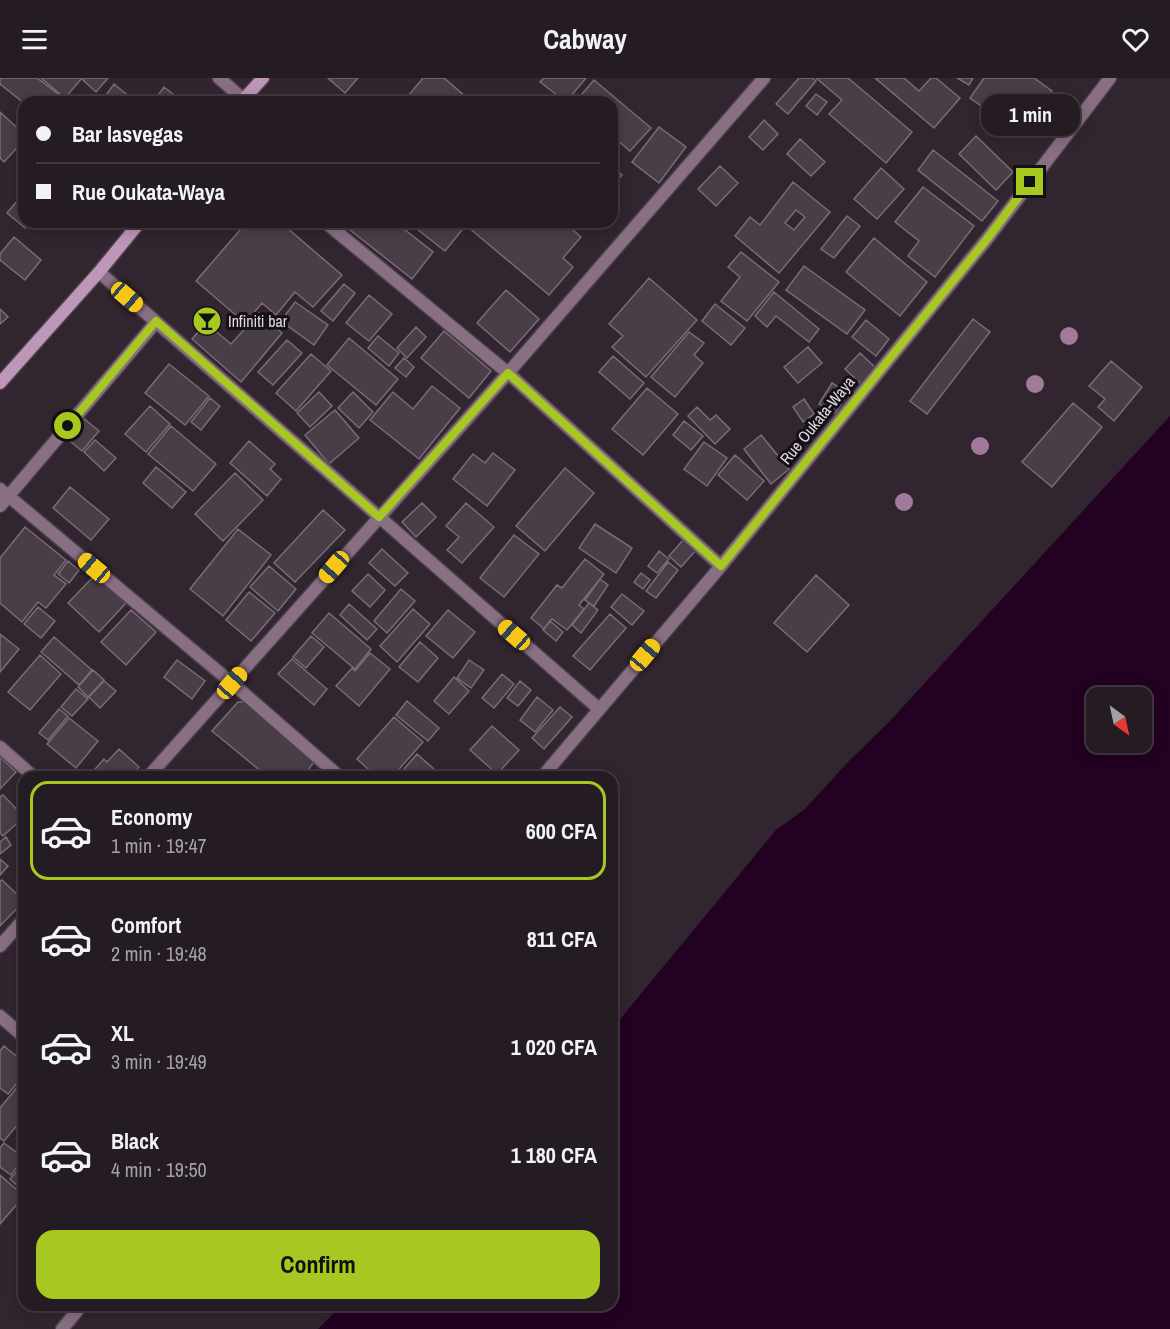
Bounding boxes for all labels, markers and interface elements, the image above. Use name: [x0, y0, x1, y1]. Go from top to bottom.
text: Cabway: [543, 21, 627, 57]
icon: menu: [18, 23, 51, 56]
icon: heart: [1119, 23, 1152, 56]
callout: 1 min: [980, 95, 1080, 137]
text: 1 min: [1009, 101, 1052, 128]
text: Bar lasvegas: [72, 119, 183, 149]
route end: [1016, 168, 1043, 195]
text: Rue Oukata-Waya: [72, 177, 225, 207]
car: [108, 278, 146, 316]
bar icon: Infiniti bar: [191, 305, 223, 337]
place label: Infiniti bar: [228, 310, 288, 332]
street label: Rue Oukata-Waya: [775, 371, 860, 469]
route start: [54, 412, 81, 439]
car: [315, 548, 353, 586]
car: [74, 550, 114, 586]
car: [495, 616, 533, 654]
car: [627, 635, 663, 675]
car: [213, 664, 251, 702]
north arrow: [1086, 687, 1152, 753]
map controls: [1086, 687, 1152, 753]
text: Economy: [111, 802, 192, 832]
icon: car: [39, 804, 93, 858]
text: 600 CFA: [526, 816, 597, 846]
text: 1 min · 19:47: [111, 832, 207, 859]
text: Comfort: [111, 910, 181, 940]
icon: car: [39, 912, 93, 966]
text: 811 CFA: [527, 924, 597, 954]
text: 2 min · 19:48: [111, 940, 207, 967]
text: XL: [111, 1018, 134, 1048]
icon: car: [39, 1020, 93, 1074]
text: 1 020 CFA: [511, 1032, 597, 1062]
text: 3 min · 19:49: [111, 1048, 207, 1075]
text: Black: [111, 1126, 159, 1156]
icon: car: [39, 1128, 93, 1182]
text: 1 180 CFA: [511, 1140, 597, 1170]
text: 4 min · 19:50: [111, 1156, 207, 1183]
button: Confirm: [36, 1230, 600, 1299]

